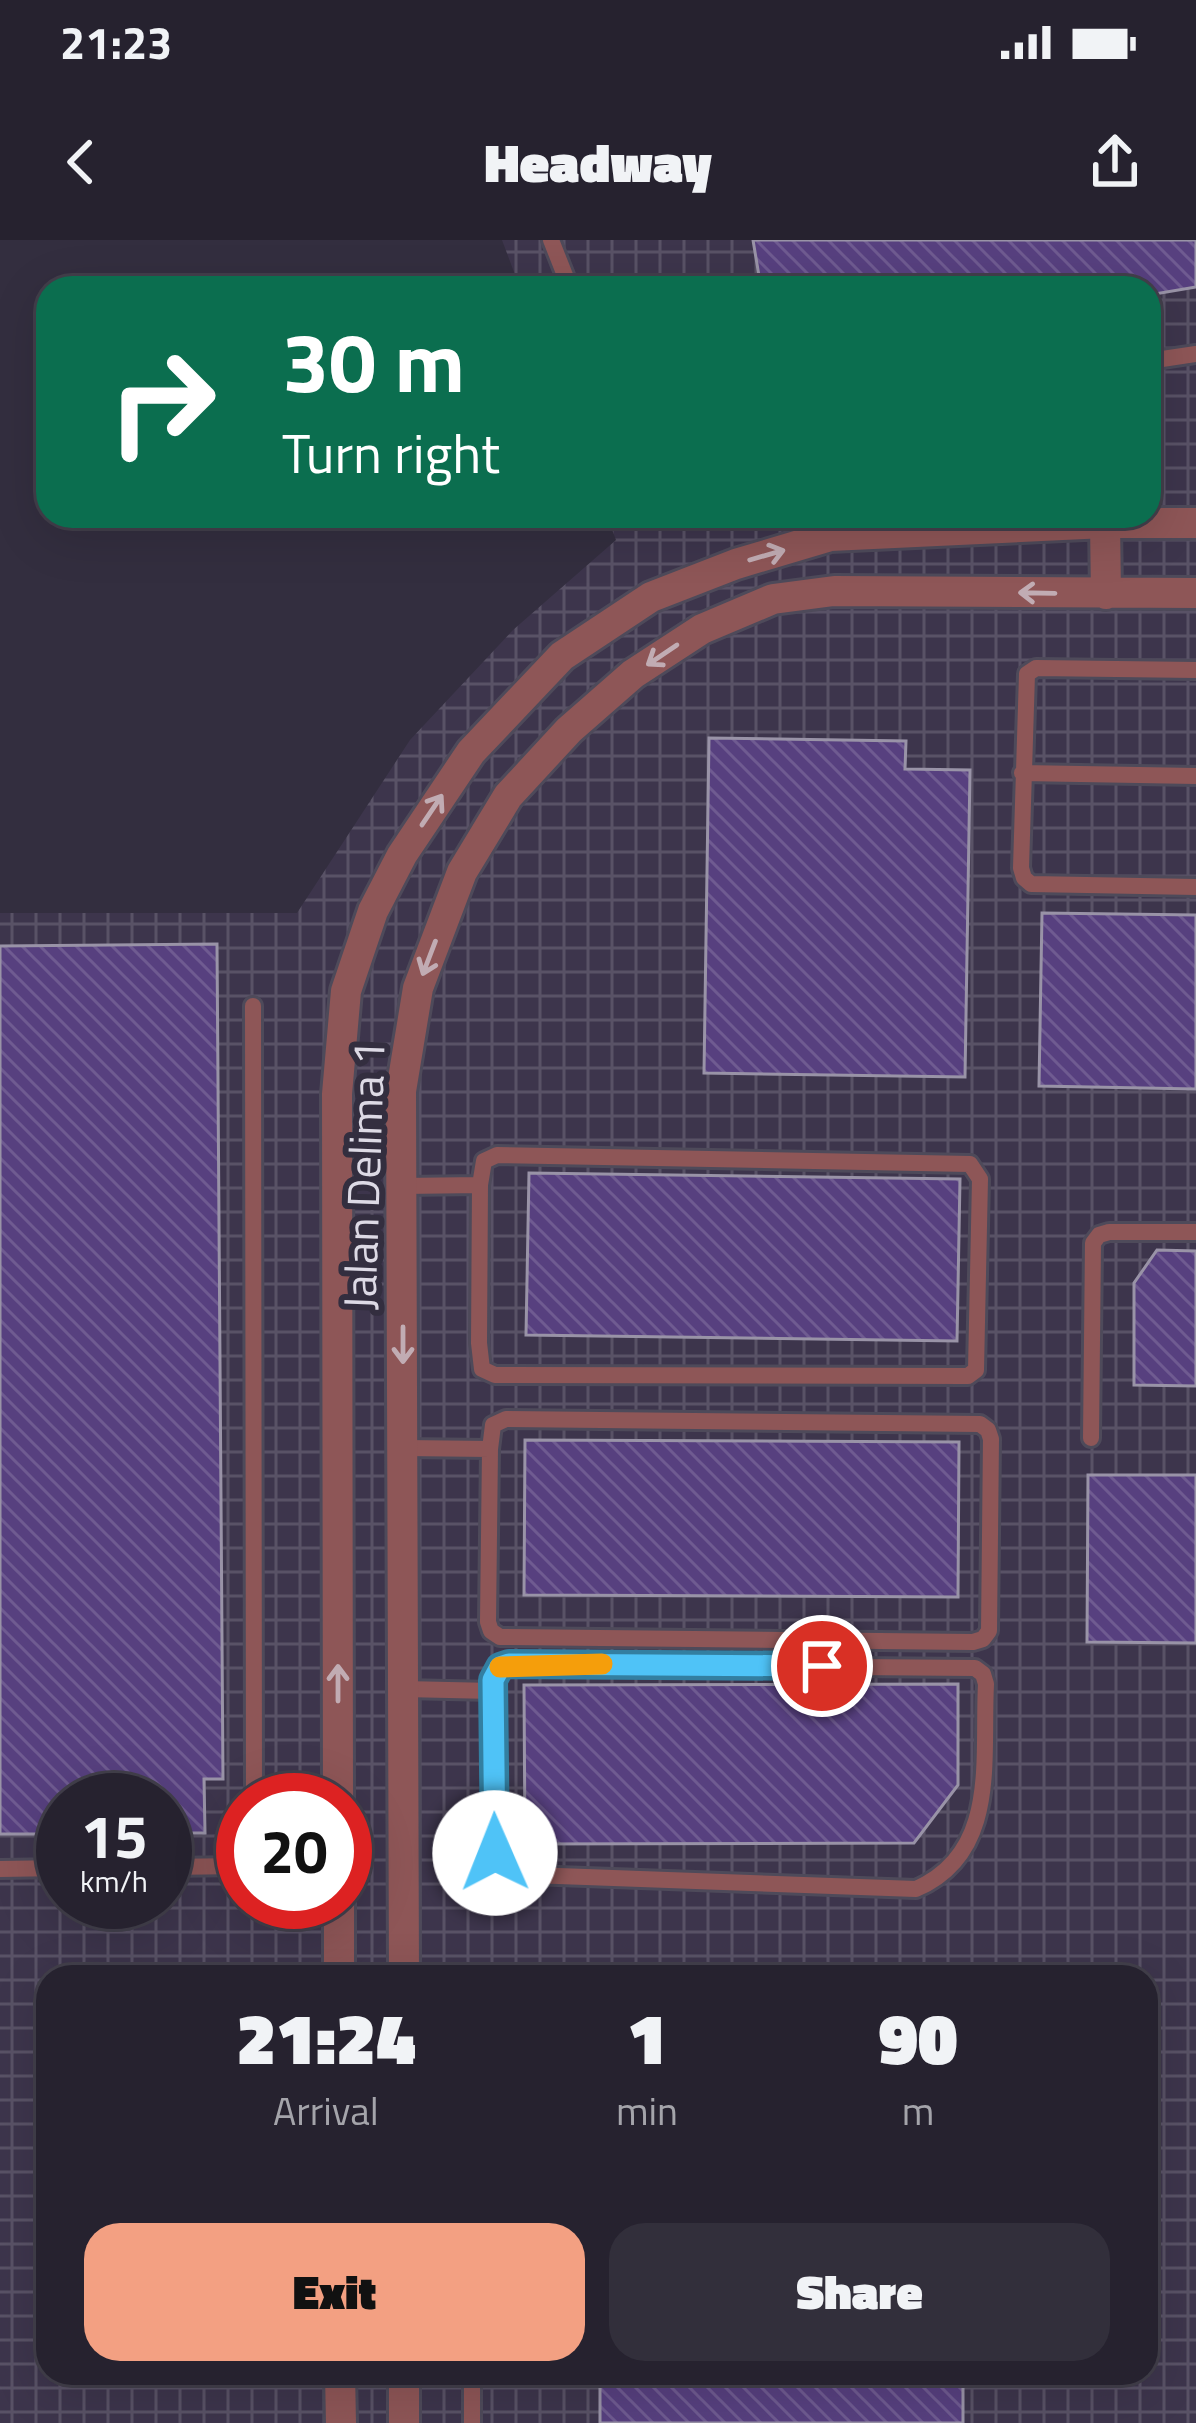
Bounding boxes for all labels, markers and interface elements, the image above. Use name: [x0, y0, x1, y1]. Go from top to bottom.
text: 21:23: [60, 8, 172, 76]
text: Headway: [484, 121, 712, 203]
icon: back: [48, 129, 114, 195]
icon: share: [1082, 129, 1148, 195]
text: 30 m: [282, 297, 465, 425]
icon: right: [84, 324, 240, 480]
text: Turn right: [282, 412, 500, 494]
one-way arrow: [747, 543, 785, 565]
one-way arrow: [1018, 582, 1057, 604]
one-way arrow: [645, 643, 679, 668]
one-way arrow: [419, 793, 444, 827]
one-way arrow: [417, 939, 439, 976]
street label: Jalan Delima 1: [324, 1039, 402, 1311]
one-way arrow: [392, 1325, 414, 1364]
pin: [771, 1615, 873, 1717]
icon: arrive: [789, 1633, 855, 1699]
one-way arrow: [327, 1664, 349, 1703]
speed limit sign: 20: [216, 1773, 372, 1929]
text: 15: [80, 1790, 148, 1881]
position arrow: [432, 1790, 558, 1916]
text: km/h: [80, 1858, 148, 1904]
text: 21:24: [236, 1982, 416, 2092]
text: 1: [627, 1982, 667, 2092]
text: 90: [878, 1982, 958, 2092]
text: Arrival: [273, 2081, 379, 2140]
text: min: [616, 2081, 678, 2140]
text: m: [902, 2081, 934, 2140]
button: Exit: [84, 2223, 585, 2361]
button: Share: [609, 2223, 1110, 2361]

